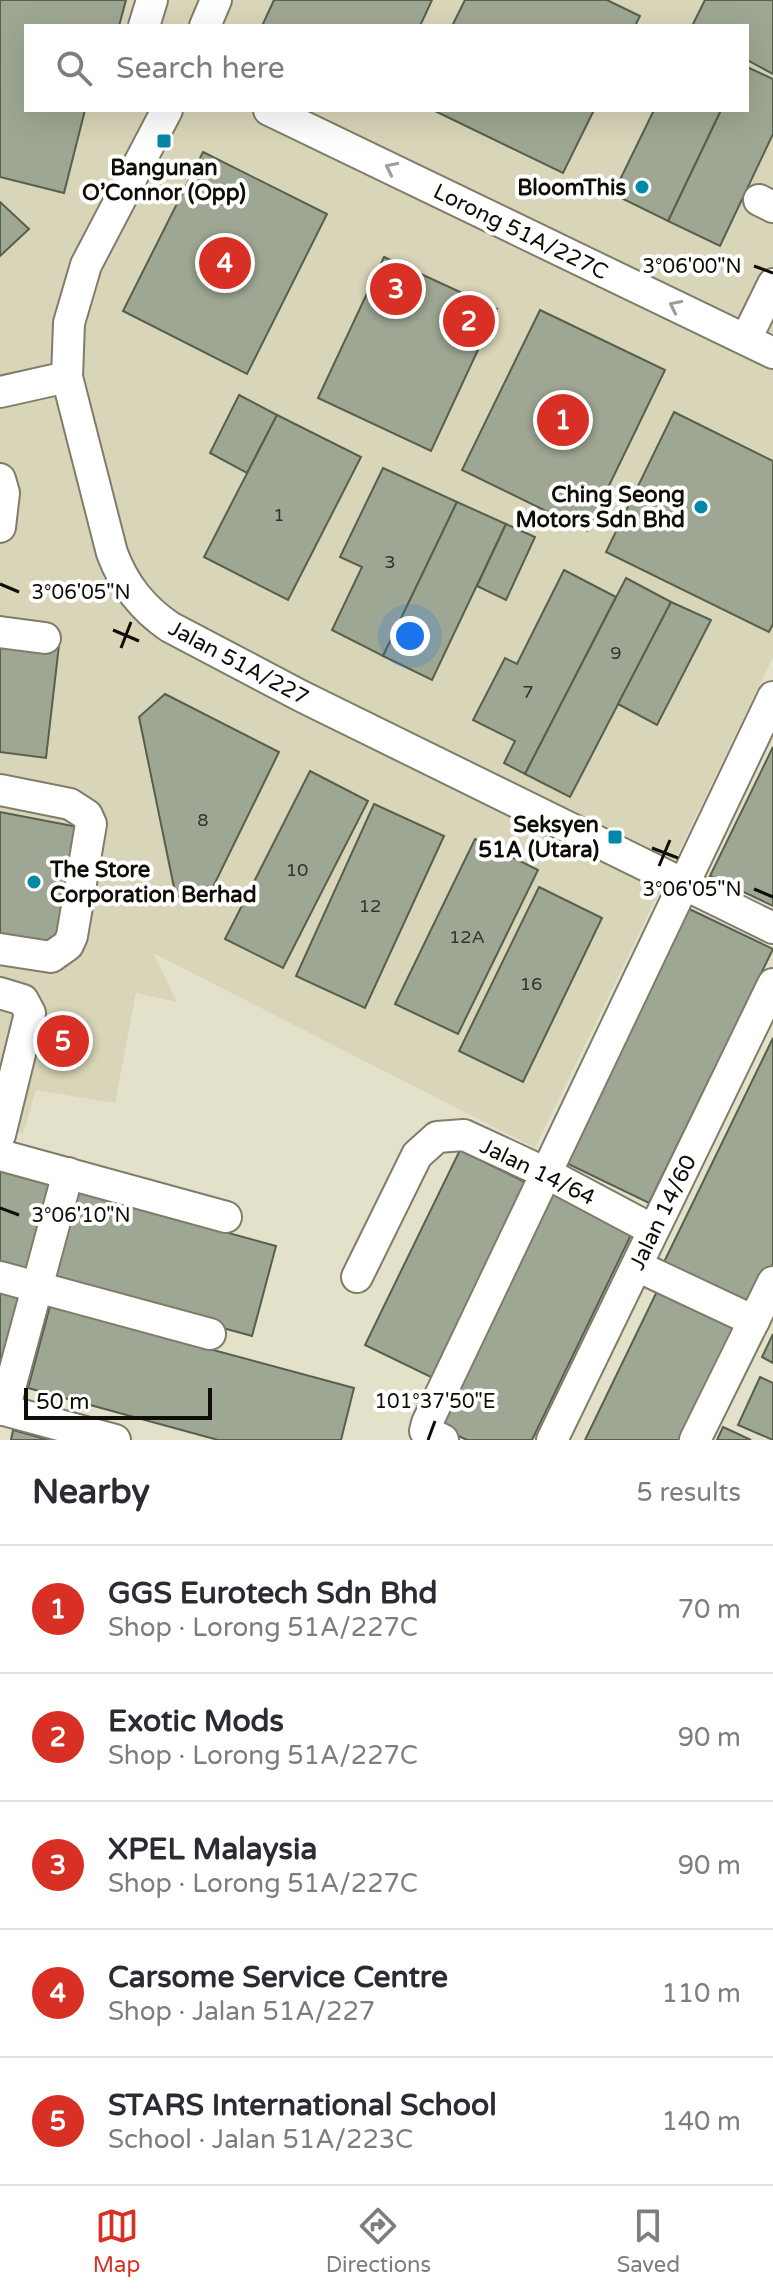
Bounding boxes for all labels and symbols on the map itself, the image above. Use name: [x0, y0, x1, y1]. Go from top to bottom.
marker: Bangunan O’Connor (Opp): [155, 132, 173, 150]
place label: Bangunan O’Connor (Opp): [82, 155, 246, 206]
one-way arrow: [384, 162, 399, 178]
place label: BloomThis: [517, 175, 626, 201]
street label: Lorong 51A/227C: [429, 178, 612, 285]
marker: BloomThis: [633, 178, 651, 196]
pin: 4: [199, 233, 251, 293]
text: 3°06'00"N: [642, 255, 742, 279]
pin: 3: [370, 259, 422, 319]
pin: 2: [443, 291, 495, 351]
one-way arrow: [669, 300, 684, 316]
pin: 1: [537, 390, 589, 450]
place label: Ching Seong Motors Sdn Bhd: [516, 482, 685, 533]
marker: Ching Seong Motors Sdn Bhd: [692, 498, 710, 516]
house number: 1: [273, 504, 285, 526]
house number: 3: [384, 551, 396, 573]
text: 3°06'05"N: [31, 581, 131, 605]
street label: Jalan 51A/227: [164, 615, 313, 711]
your location: [390, 616, 430, 656]
house number: 9: [610, 642, 622, 664]
house number: 7: [522, 681, 534, 703]
house number: 8: [197, 809, 209, 831]
place label: Seksyen 51A (Utara): [478, 812, 599, 863]
marker: Seksyen 51A (Utara): [606, 828, 624, 846]
place label: The Store Corporation Berhad: [49, 857, 257, 908]
house number: 10: [286, 859, 308, 881]
marker: The Store Corporation Berhad: [25, 873, 43, 891]
text: 3°06'05"N: [642, 878, 742, 902]
house number: 12: [359, 895, 381, 917]
house number: 12A: [449, 926, 485, 948]
house number: 16: [520, 973, 542, 995]
pin: 5: [37, 1011, 89, 1071]
street label: Jalan 14/64: [476, 1133, 599, 1211]
street label: Jalan 14/60: [624, 1151, 702, 1274]
text: 3°06'10"N: [31, 1204, 131, 1228]
scale bar: [24, 1384, 212, 1420]
text: 101°37'50"E: [375, 1390, 495, 1414]

